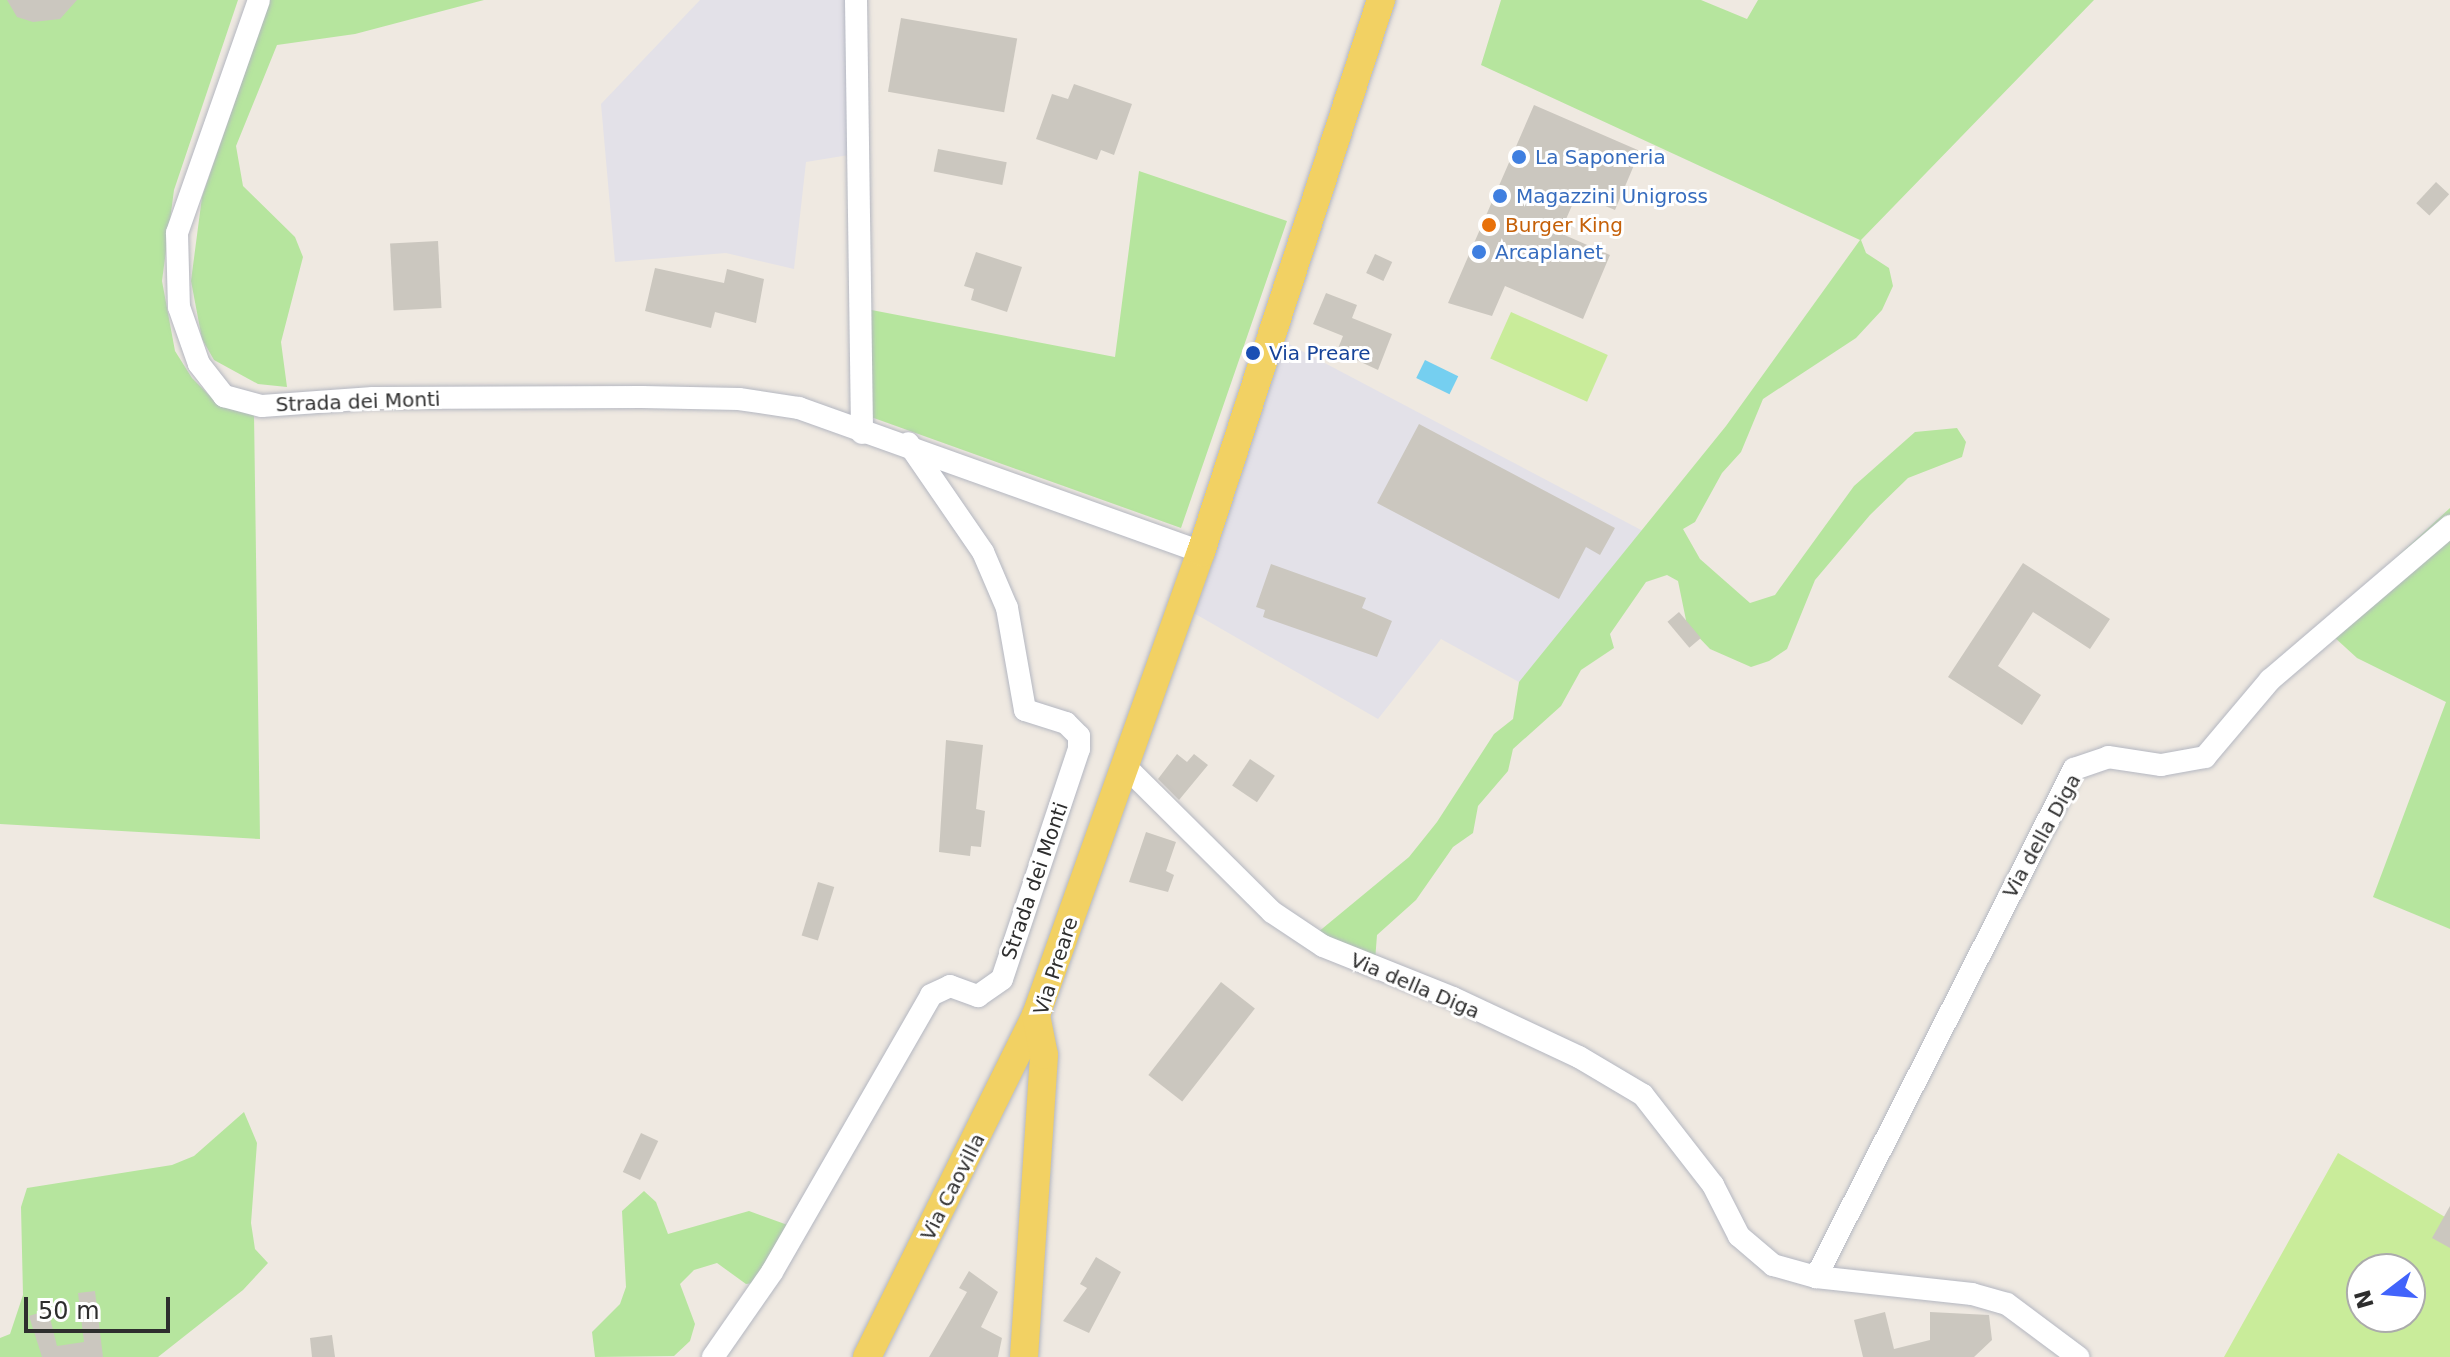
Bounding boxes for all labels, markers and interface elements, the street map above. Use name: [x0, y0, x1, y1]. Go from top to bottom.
place label: La Saponeria: [1535, 145, 1666, 169]
marker: La Saponeria: [1510, 148, 1528, 166]
place label: Magazzini Unigross: [1516, 184, 1708, 208]
marker: Magazzini Unigross: [1491, 187, 1509, 205]
place label: Burger King: [1505, 213, 1623, 237]
marker: Burger King: [1480, 216, 1498, 234]
place label: Arcaplanet: [1495, 240, 1603, 264]
marker: Arcaplanet: [1470, 243, 1488, 261]
place label: Via Preare: [1269, 341, 1371, 365]
marker: Via Preare: [1244, 344, 1262, 362]
street label: Strada dei Monti: [275, 387, 441, 417]
street label: Via della Diga: [1998, 770, 2086, 902]
street label: Strada dei Monti: [997, 799, 1073, 963]
street label: Via Preare: [1029, 914, 1083, 1018]
street label: Via della Diga: [1347, 948, 1483, 1024]
street label: Via Caovilla: [916, 1130, 990, 1244]
north arrow: [2346, 1253, 2426, 1333]
scale bar: [28, 1281, 174, 1331]
text: N: [2350, 1287, 2379, 1312]
text: 50 m: [38, 1297, 100, 1325]

